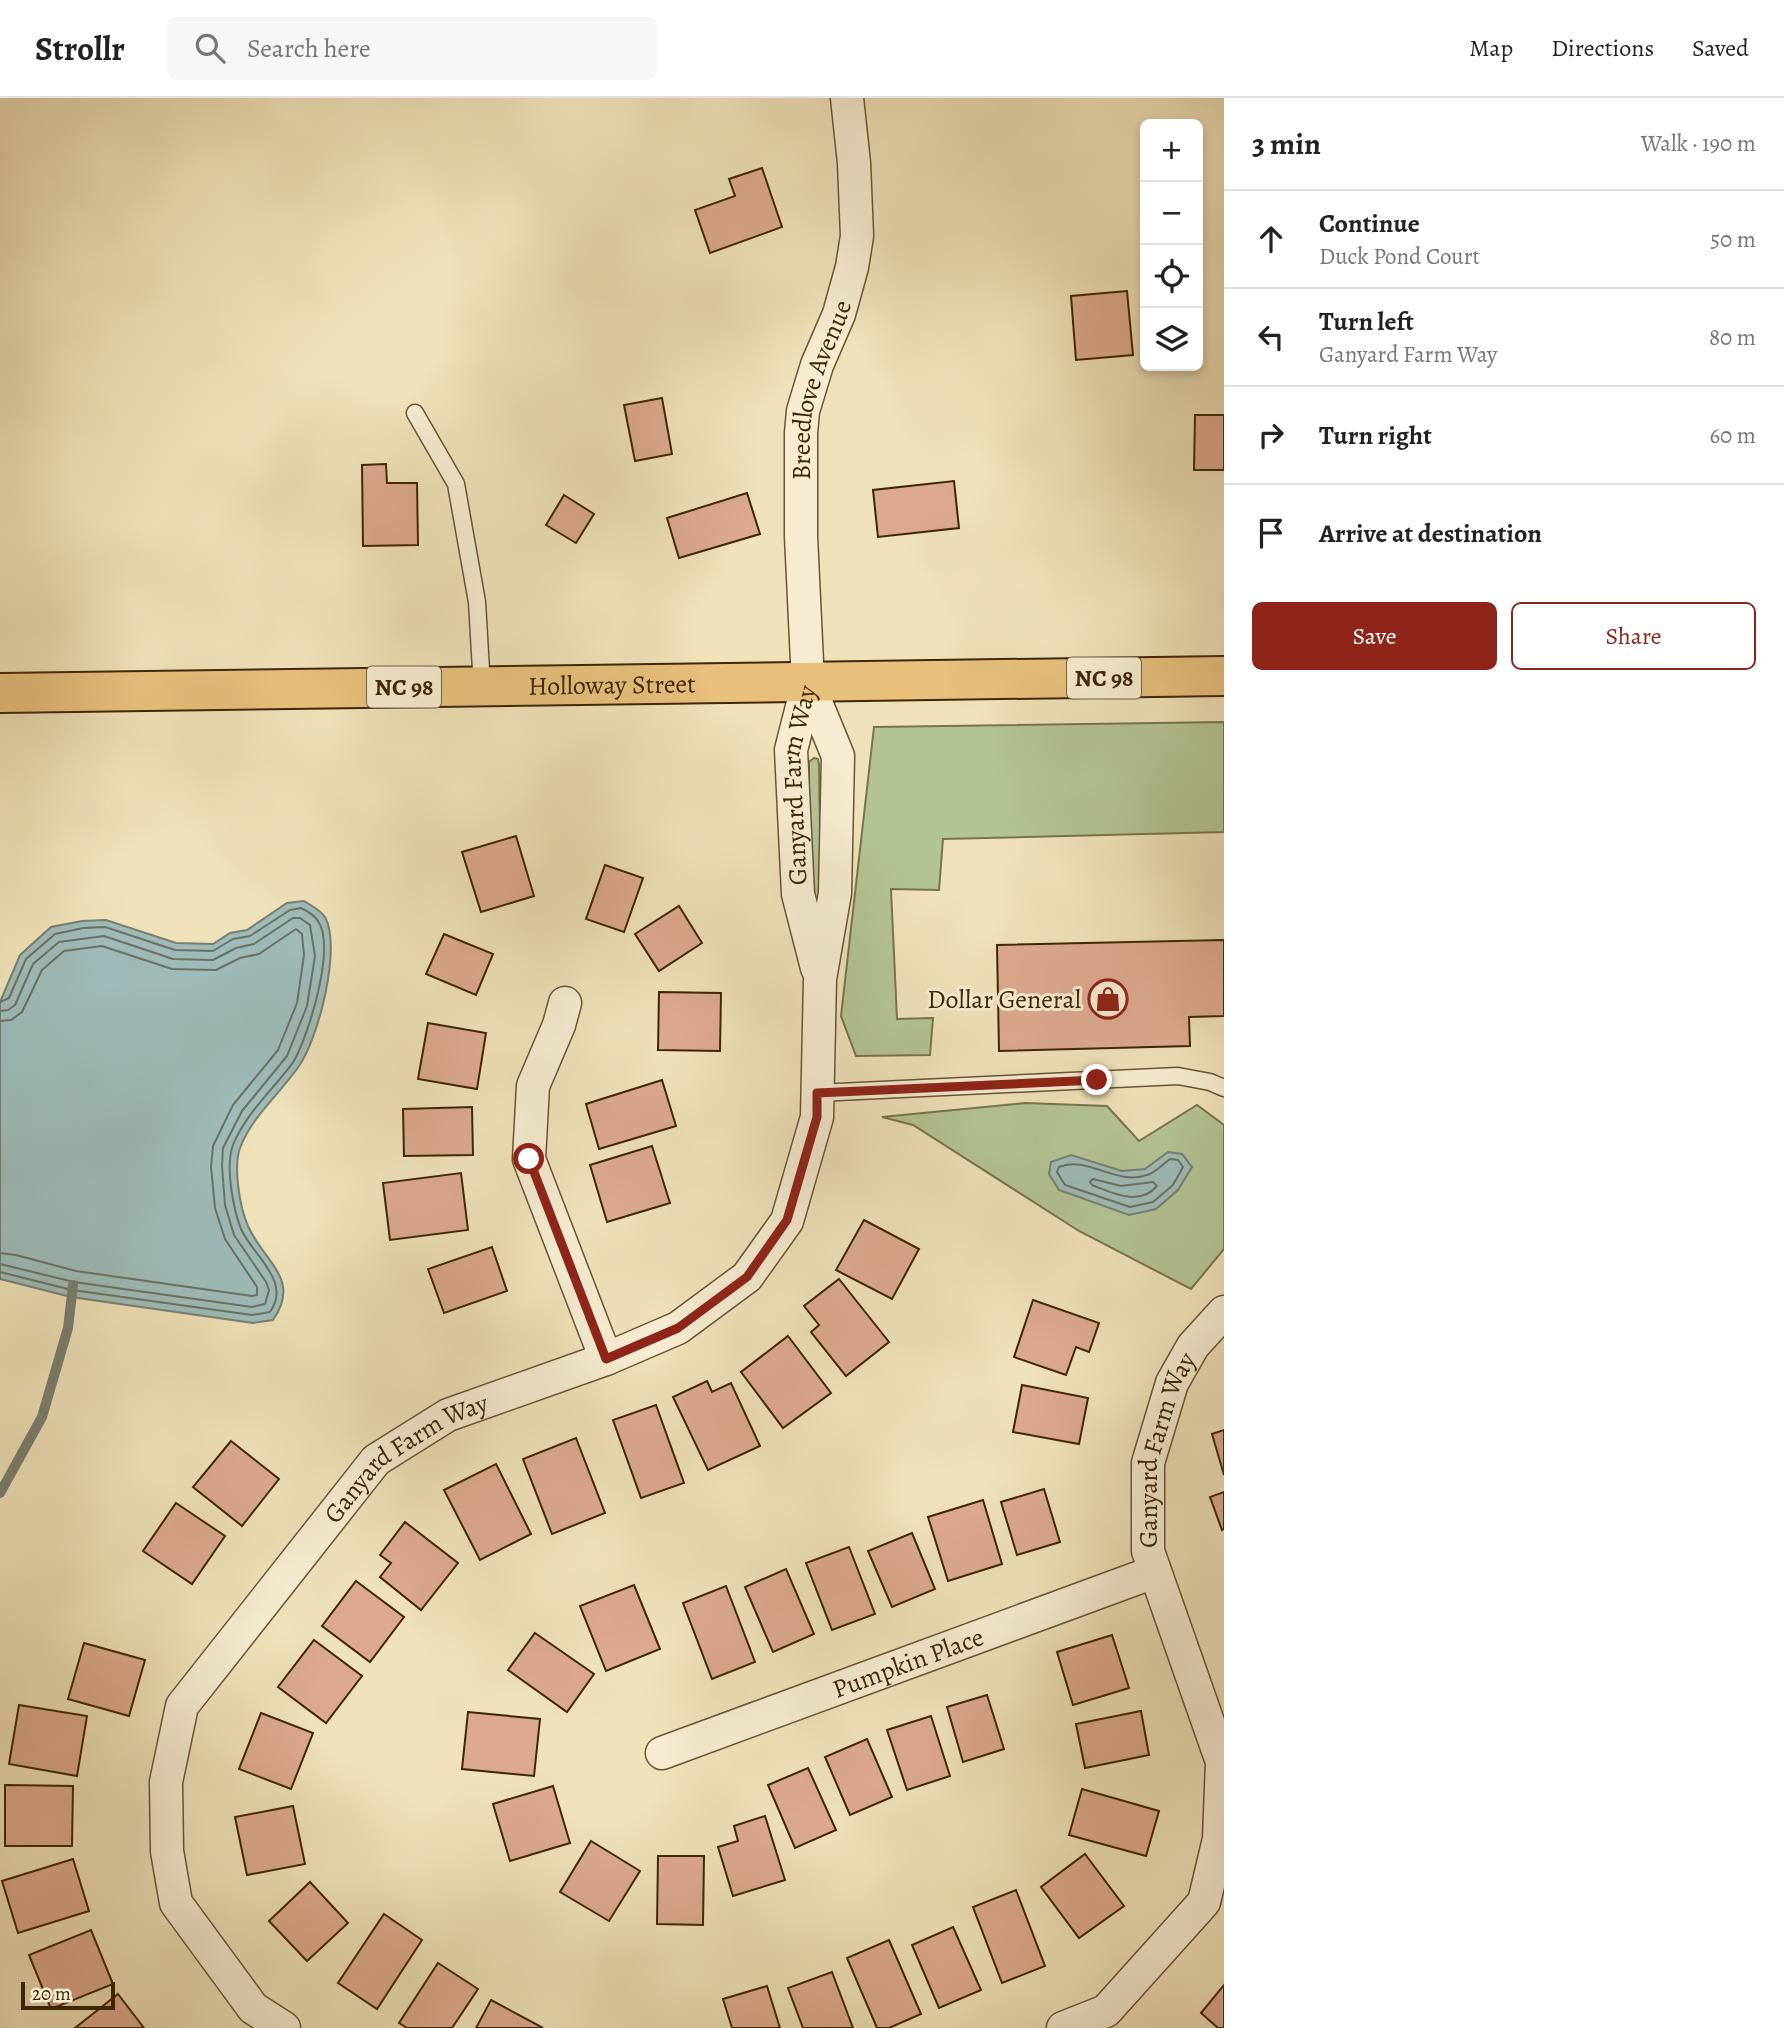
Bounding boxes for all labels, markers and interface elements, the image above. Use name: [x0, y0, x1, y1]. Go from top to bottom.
search box: [167, 17, 657, 80]
text: Strollr: [35, 26, 125, 71]
icon: search: [191, 29, 229, 67]
text: Search here: [247, 31, 371, 66]
text: Map: [1469, 32, 1513, 64]
text: Directions: [1551, 32, 1654, 64]
text: Saved: [1692, 32, 1749, 64]
map controls: [1140, 119, 1203, 371]
button: +: [1140, 119, 1203, 182]
text: 3 min: [1252, 124, 1321, 164]
text: Walk · 190 m: [1641, 128, 1756, 159]
button: −: [1140, 182, 1203, 245]
text: Continue: [1319, 206, 1420, 241]
icon: ahead: [1252, 220, 1290, 258]
text: 50 m: [1710, 224, 1756, 255]
text: Duck Pond Court: [1319, 241, 1480, 272]
button: locate: [1140, 245, 1203, 308]
street label: Breedlove Avenue: [784, 296, 860, 480]
text: Turn left: [1319, 304, 1414, 339]
button: layers: [1140, 308, 1203, 371]
icon: left: [1252, 318, 1290, 356]
text: 80 m: [1709, 322, 1756, 353]
text: Ganyard Farm Way: [1319, 339, 1497, 370]
icon: right: [1252, 416, 1290, 454]
text: Turn right: [1319, 418, 1432, 453]
text: 60 m: [1709, 420, 1756, 451]
icon: arrive: [1252, 514, 1290, 552]
text: Arrive at destination: [1319, 516, 1542, 551]
button: Save: [1252, 602, 1497, 670]
button: Share: [1511, 602, 1756, 670]
road number: NC 98: [1067, 658, 1141, 698]
road number: NC 98: [367, 666, 441, 708]
street label: Holloway Street: [528, 666, 696, 703]
street label: Ganyard Farm Way: [773, 681, 824, 886]
shop icon: Dollar General: [1087, 978, 1129, 1020]
place label: Dollar General: [927, 982, 1081, 1017]
route end: [1081, 1064, 1112, 1095]
route start: [513, 1143, 544, 1174]
street label: Ganyard Farm Way: [1131, 1345, 1204, 1548]
street label: Ganyard Farm Way: [315, 1385, 493, 1530]
street label: Pumpkin Place: [827, 1619, 988, 1706]
scale bar: [21, 1979, 116, 2011]
text: 20 m: [32, 1981, 71, 2007]

